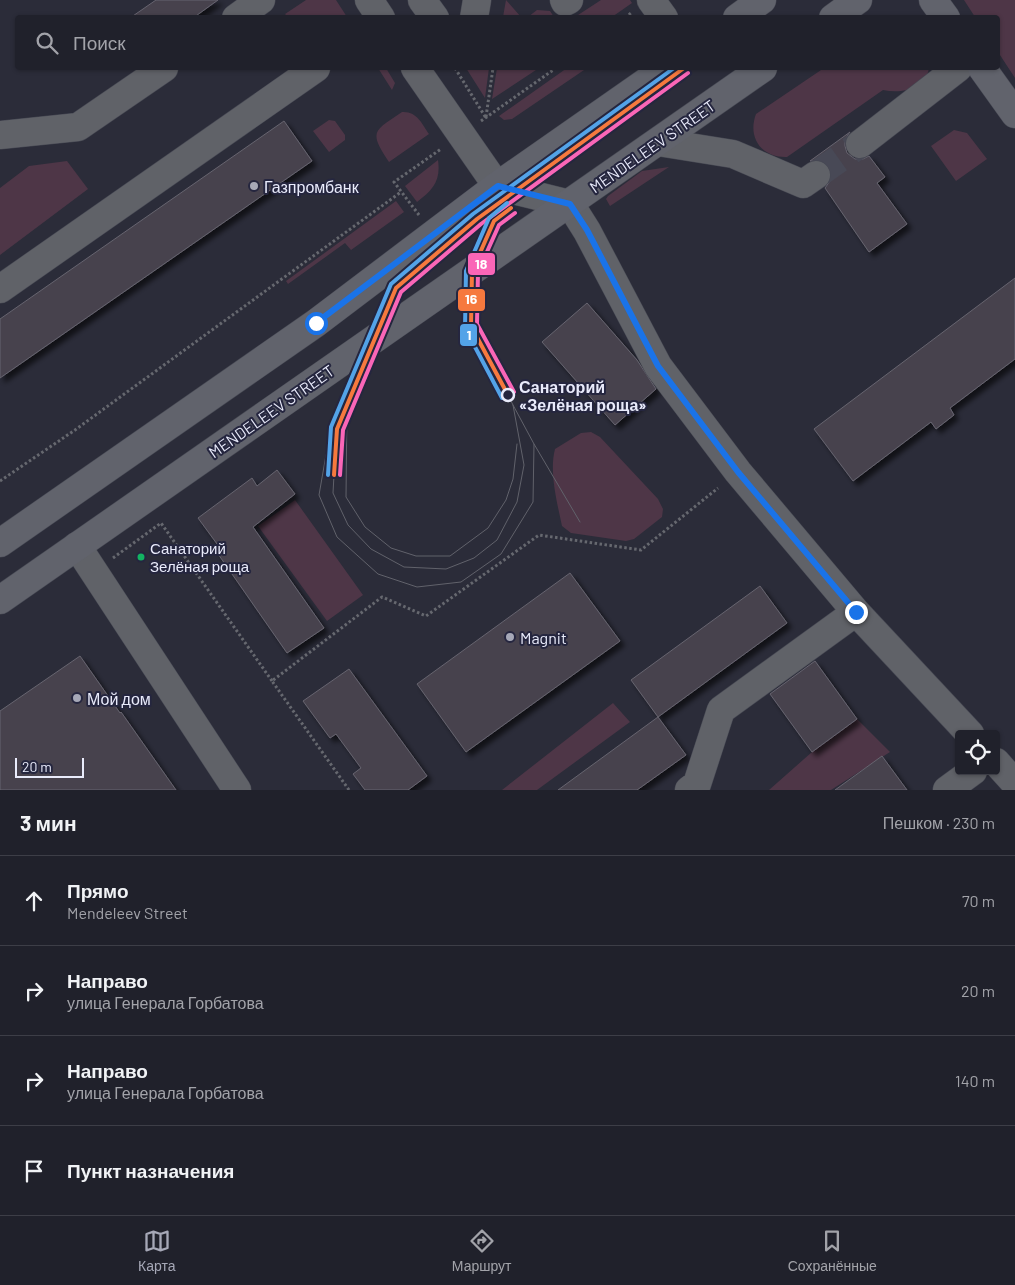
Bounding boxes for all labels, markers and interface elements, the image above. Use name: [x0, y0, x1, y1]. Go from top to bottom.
search box: [15, 15, 1000, 70]
icon: search: [33, 29, 61, 57]
text: Поиск: [73, 31, 126, 54]
street label: MENDELEEV STREET: [586, 96, 718, 196]
place label: Газпромбанк: [264, 177, 360, 196]
marker: Газпромбанк: [248, 180, 260, 192]
line badge: 18: [467, 252, 496, 276]
text: 18: [475, 255, 488, 272]
line badge: 16: [457, 288, 486, 312]
text: 16: [465, 290, 478, 307]
route start: [305, 312, 328, 335]
line badge: 1: [459, 323, 478, 347]
text: 1: [467, 326, 472, 343]
street label: MENDELEEV STREET: [205, 361, 337, 461]
place label: Санаторий «Зелёная роща»: [519, 377, 647, 414]
marker: Санаторий «Зелёная роща»: [501, 388, 515, 402]
place label: Санаторий Зелёная роща: [150, 539, 250, 575]
marker: Санаторий Зелёная роща: [136, 552, 146, 562]
route end: [845, 601, 868, 624]
place label: Magnit: [520, 628, 567, 647]
marker: Magnit: [504, 631, 516, 643]
place label: Мой дом: [87, 689, 151, 708]
marker: Мой дом: [71, 692, 83, 704]
map controls: [955, 730, 1000, 775]
button: locate: [955, 730, 1000, 775]
scale bar: [15, 755, 84, 778]
text: 20 m: [22, 758, 52, 775]
text: 3 мин: [20, 810, 77, 835]
text: Пешком · 230 m: [883, 813, 995, 832]
text: Прямо: [67, 879, 129, 902]
icon: ahead: [20, 887, 48, 915]
text: 70 m: [962, 891, 995, 910]
text: Mendeleev Street: [67, 903, 188, 922]
text: Направо: [67, 969, 148, 992]
icon: right: [20, 977, 48, 1005]
text: 20 m: [961, 981, 995, 1000]
text: улица Генерала Горбатова: [67, 993, 264, 1012]
text: Направо: [67, 1059, 148, 1082]
icon: right: [20, 1067, 48, 1095]
text: 140 m: [955, 1071, 995, 1090]
text: улица Генерала Горбатова: [67, 1083, 264, 1102]
icon: arrive: [20, 1157, 48, 1185]
text: Пункт назначения: [67, 1159, 234, 1182]
tab: Карта: [138, 1227, 176, 1274]
tab: Маршрут: [452, 1227, 511, 1274]
tab: Сохранённые: [788, 1227, 877, 1274]

